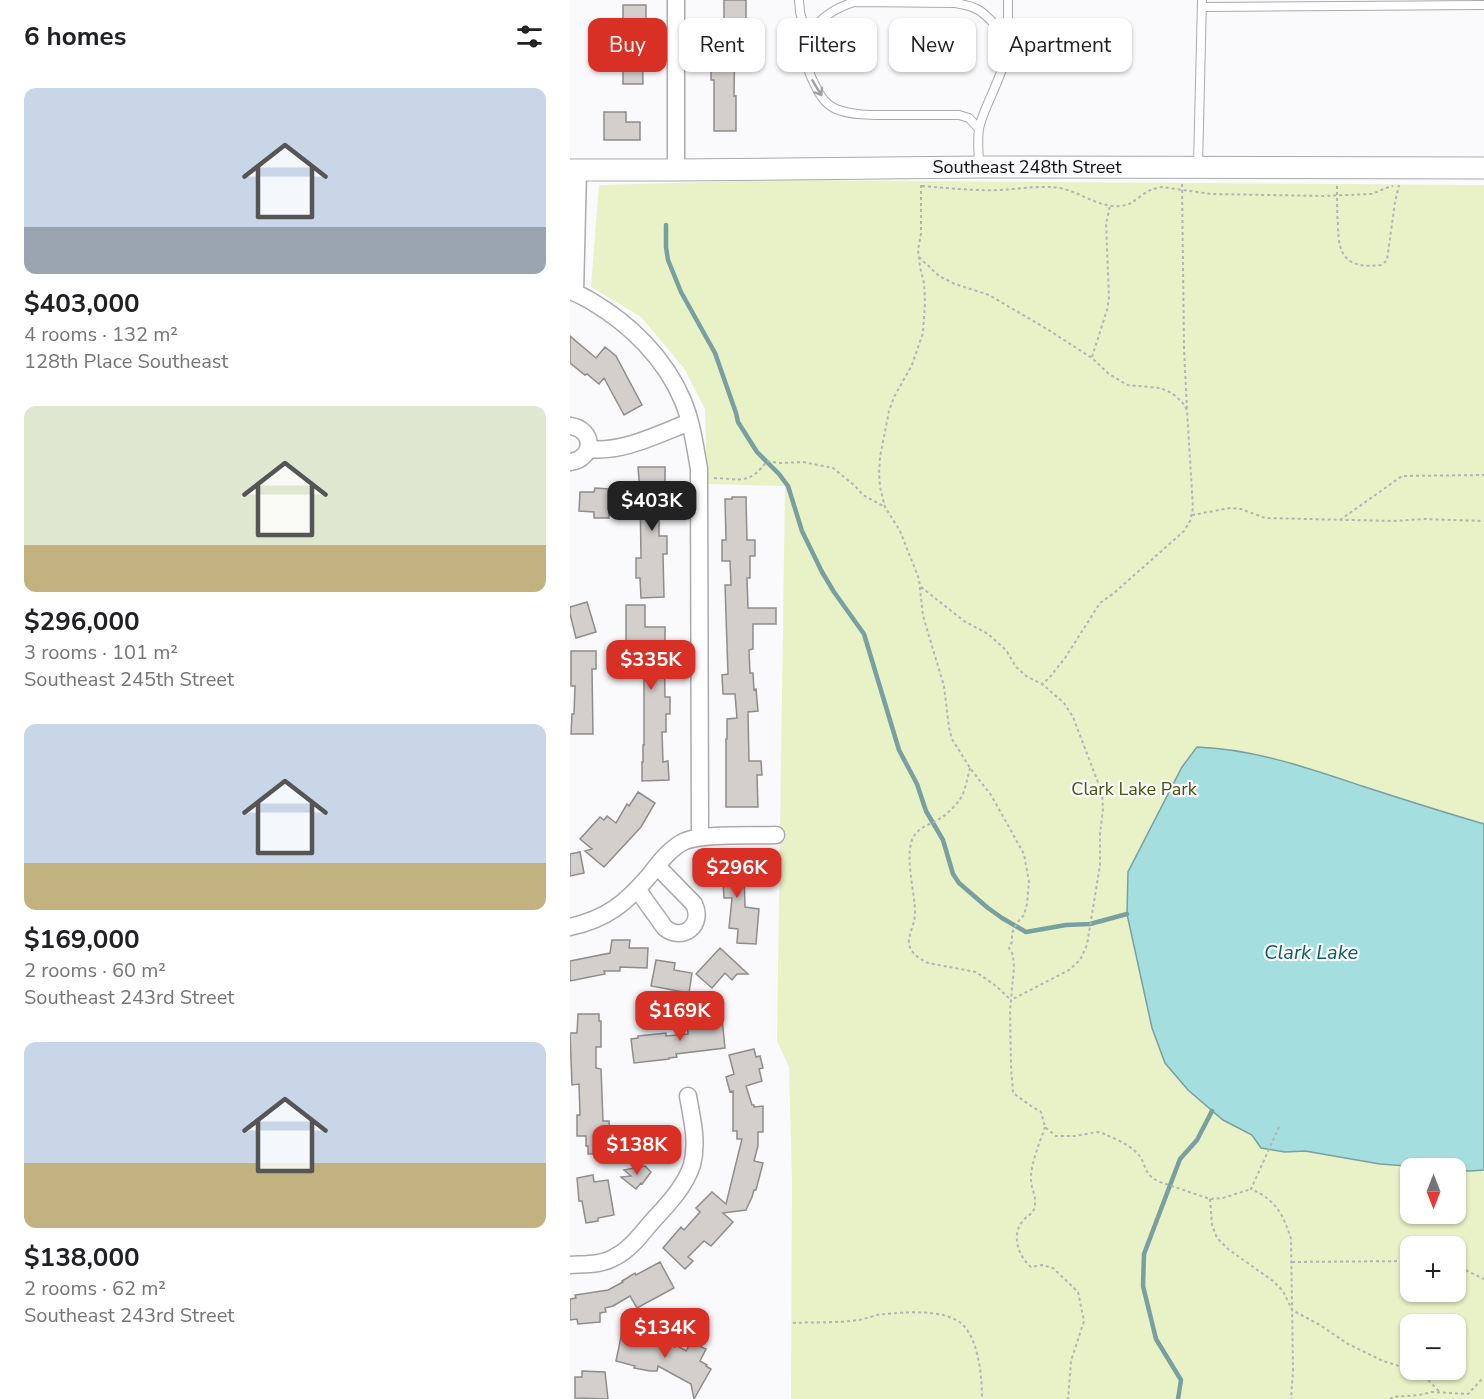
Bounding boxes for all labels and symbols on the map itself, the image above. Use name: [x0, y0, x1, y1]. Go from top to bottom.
one-way arrow: [812, 79, 824, 96]
street label: Southeast 248th Street: [933, 155, 1122, 179]
pin: $403K: [610, 481, 694, 532]
pin: $335K: [609, 640, 693, 691]
park label: Clark Lake Park: [1071, 777, 1198, 801]
pin: $296K: [695, 848, 779, 899]
water label: Clark Lake: [1264, 939, 1358, 966]
pin: $169K: [638, 991, 722, 1042]
pin: $138K: [595, 1125, 679, 1176]
north arrow: [1400, 1158, 1466, 1224]
pin: $134K: [623, 1308, 707, 1359]

